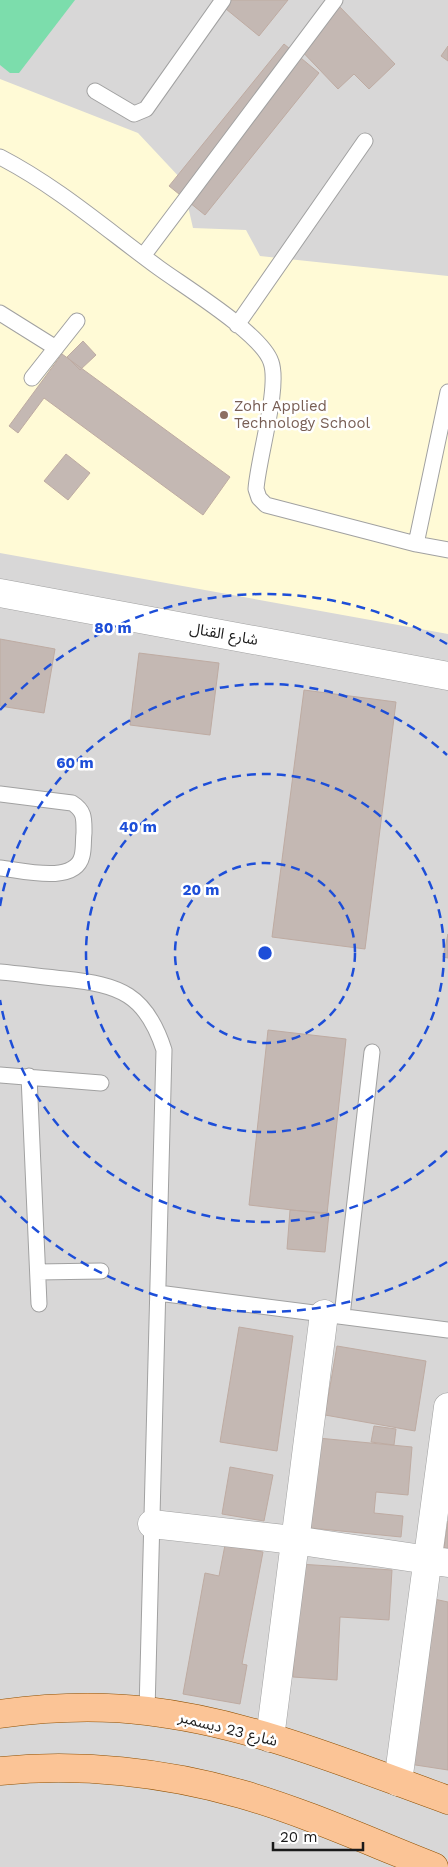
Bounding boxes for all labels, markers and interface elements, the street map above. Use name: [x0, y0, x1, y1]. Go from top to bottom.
place label: Zohr Applied Technology School: [234, 397, 370, 432]
marker: Zohr Applied Technology School: [218, 409, 230, 421]
text: 80 m: [94, 619, 132, 637]
street label: شارع القنال: [188, 619, 260, 652]
text: 60 m: [56, 754, 94, 772]
text: 40 m: [119, 818, 157, 836]
text: 20 m: [182, 881, 220, 899]
centre of rings: [256, 944, 274, 962]
street label: شارع 23 ديسمبر: [175, 1708, 279, 1753]
scale bar: [273, 1820, 363, 1852]
text: 20 m: [280, 1828, 318, 1846]

